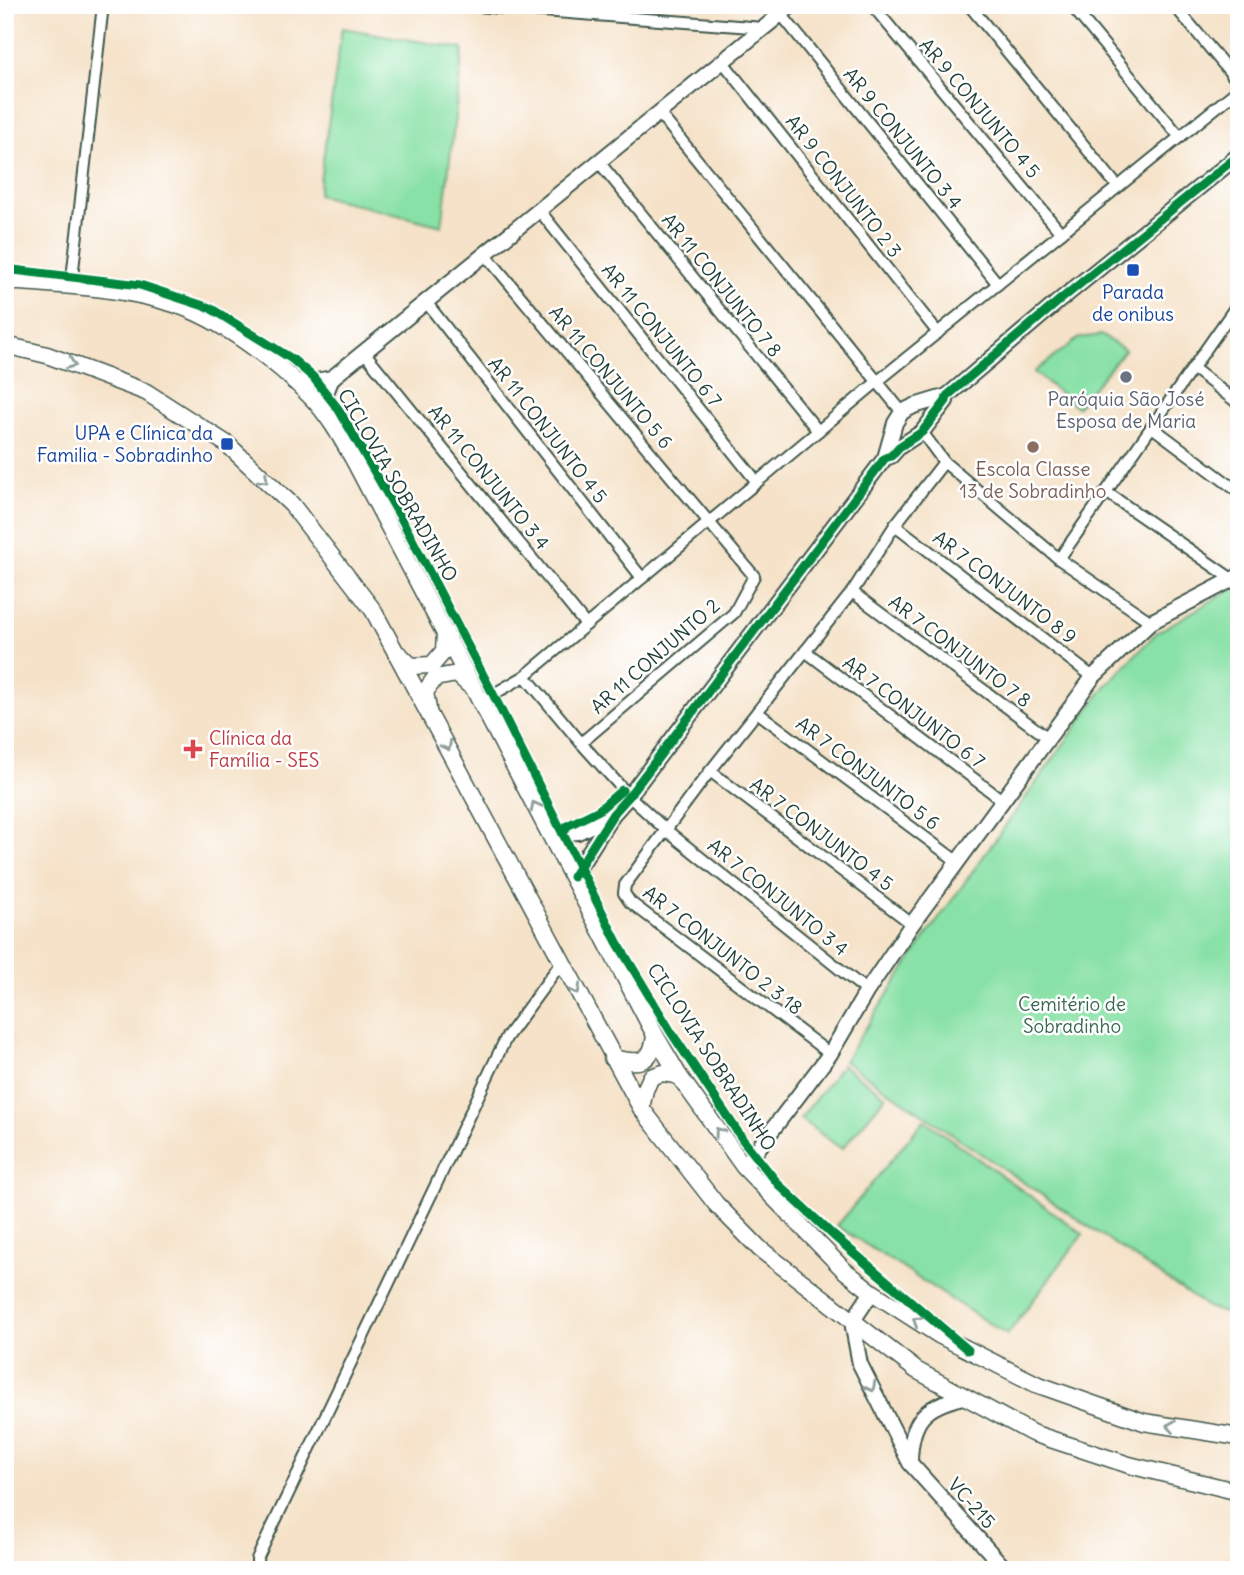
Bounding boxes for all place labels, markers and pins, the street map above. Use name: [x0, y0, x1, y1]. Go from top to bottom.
marker: Parada de onibus: [1125, 262, 1141, 278]
place label: Parada de onibus: [1092, 280, 1174, 326]
marker: Paróquia São José Esposa de Maria: [1118, 369, 1134, 385]
place label: Paróquia São José Esposa de Maria: [1048, 387, 1205, 433]
place label: UPA e Clínica da Familia - Sobradinho: [37, 421, 213, 467]
marker: UPA e Clínica da Familia - Sobradinho: [219, 436, 235, 452]
marker: Escola Classe 13 de Sobradinho: [1025, 439, 1041, 455]
place label: Escola Classe 13 de Sobradinho: [960, 457, 1106, 503]
place label: Clínica da Família - SES: [209, 726, 319, 772]
marker: Clínica da Família - SES: [183, 739, 203, 759]

